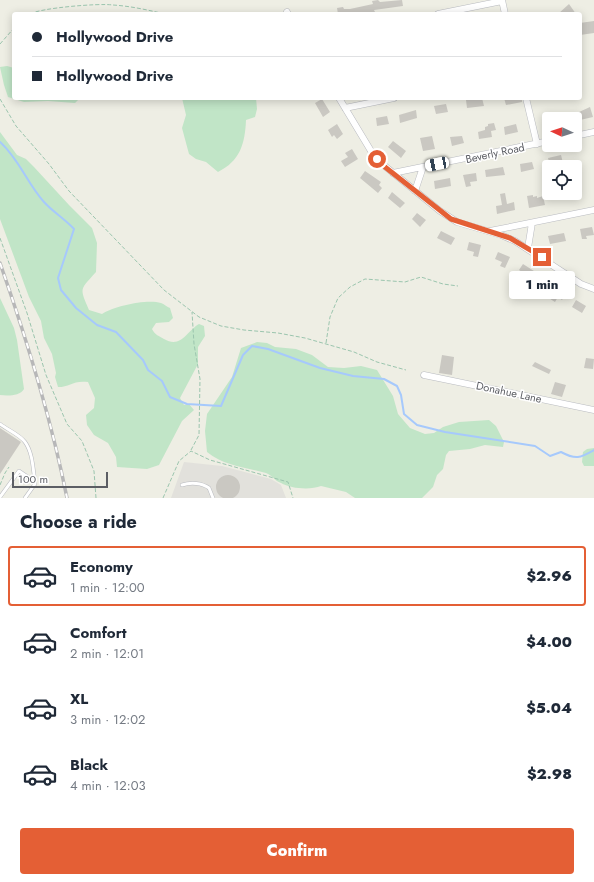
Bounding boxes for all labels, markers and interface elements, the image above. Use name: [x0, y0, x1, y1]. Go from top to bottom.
text: Hollywood Drive: [56, 26, 173, 48]
text: Hollywood Drive: [56, 65, 173, 87]
north arrow: [542, 112, 582, 152]
map controls: [542, 112, 582, 200]
street label: Beverly Road: [464, 139, 526, 167]
route start: [368, 150, 386, 168]
car: [424, 156, 450, 172]
button: locate: [542, 160, 582, 200]
route end: [533, 248, 551, 266]
callout: 1 min: [509, 271, 575, 299]
text: 1 min: [526, 275, 558, 294]
street label: Donahue Lane: [475, 377, 544, 407]
scale bar: [12, 470, 108, 489]
text: 100 m: [18, 471, 48, 487]
text: Choose a ride: [20, 509, 137, 535]
text: Economy: [70, 556, 133, 578]
icon: car: [22, 558, 58, 594]
text: $2.96: [526, 565, 572, 587]
text: 1 min · 12:00: [70, 578, 145, 597]
text: Comfort: [70, 622, 127, 644]
icon: car: [22, 624, 58, 660]
text: $4.00: [526, 631, 572, 653]
text: 2 min · 12:01: [70, 644, 144, 663]
text: XL: [70, 688, 88, 710]
icon: car: [22, 690, 58, 726]
text: $5.04: [526, 697, 572, 719]
text: 3 min · 12:02: [70, 710, 145, 729]
text: Black: [70, 754, 108, 776]
icon: car: [22, 756, 58, 792]
text: $2.98: [527, 763, 572, 785]
text: 4 min · 12:03: [70, 776, 146, 795]
button: Confirm: [20, 828, 574, 874]

